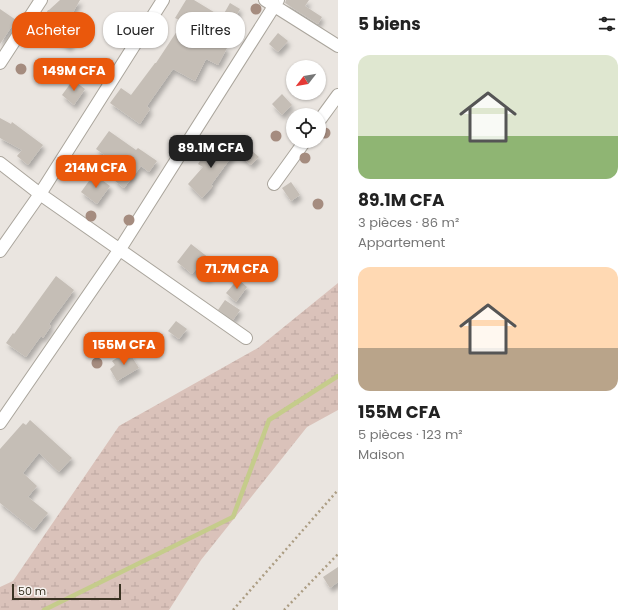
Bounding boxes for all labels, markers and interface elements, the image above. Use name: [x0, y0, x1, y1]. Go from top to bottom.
chip: Acheter: [12, 12, 95, 48]
chip: Louer: [103, 12, 168, 48]
chip: Filtres: [176, 12, 245, 48]
text: 5 biens: [358, 12, 421, 36]
icon: filters: [596, 13, 618, 35]
pin: 149M CFA: [33, 58, 115, 92]
north arrow: [286, 60, 326, 100]
map controls: [286, 60, 326, 148]
text: 149M CFA: [43, 61, 105, 80]
icon: home: [452, 81, 524, 153]
button: locate: [286, 108, 326, 148]
pin: 89.1M CFA: [165, 135, 257, 169]
text: 89.1M CFA: [178, 138, 244, 157]
pin: 214M CFA: [55, 155, 137, 189]
text: 214M CFA: [65, 158, 127, 177]
text: 89.1M CFA: [358, 188, 445, 212]
text: 3 pièces · 86 m²: [358, 213, 459, 232]
text: Appartement: [358, 233, 445, 252]
pin: 71.7M CFA: [191, 256, 283, 290]
text: 71.7M CFA: [205, 259, 269, 278]
icon: home: [452, 293, 524, 365]
pin: 155M CFA: [83, 332, 165, 366]
text: 155M CFA: [92, 335, 156, 354]
text: 155M CFA: [358, 400, 440, 424]
text: 5 pièces · 123 m²: [358, 425, 463, 444]
text: Maison: [358, 445, 405, 464]
scale bar: [12, 582, 121, 601]
text: 50 m: [18, 583, 46, 599]

